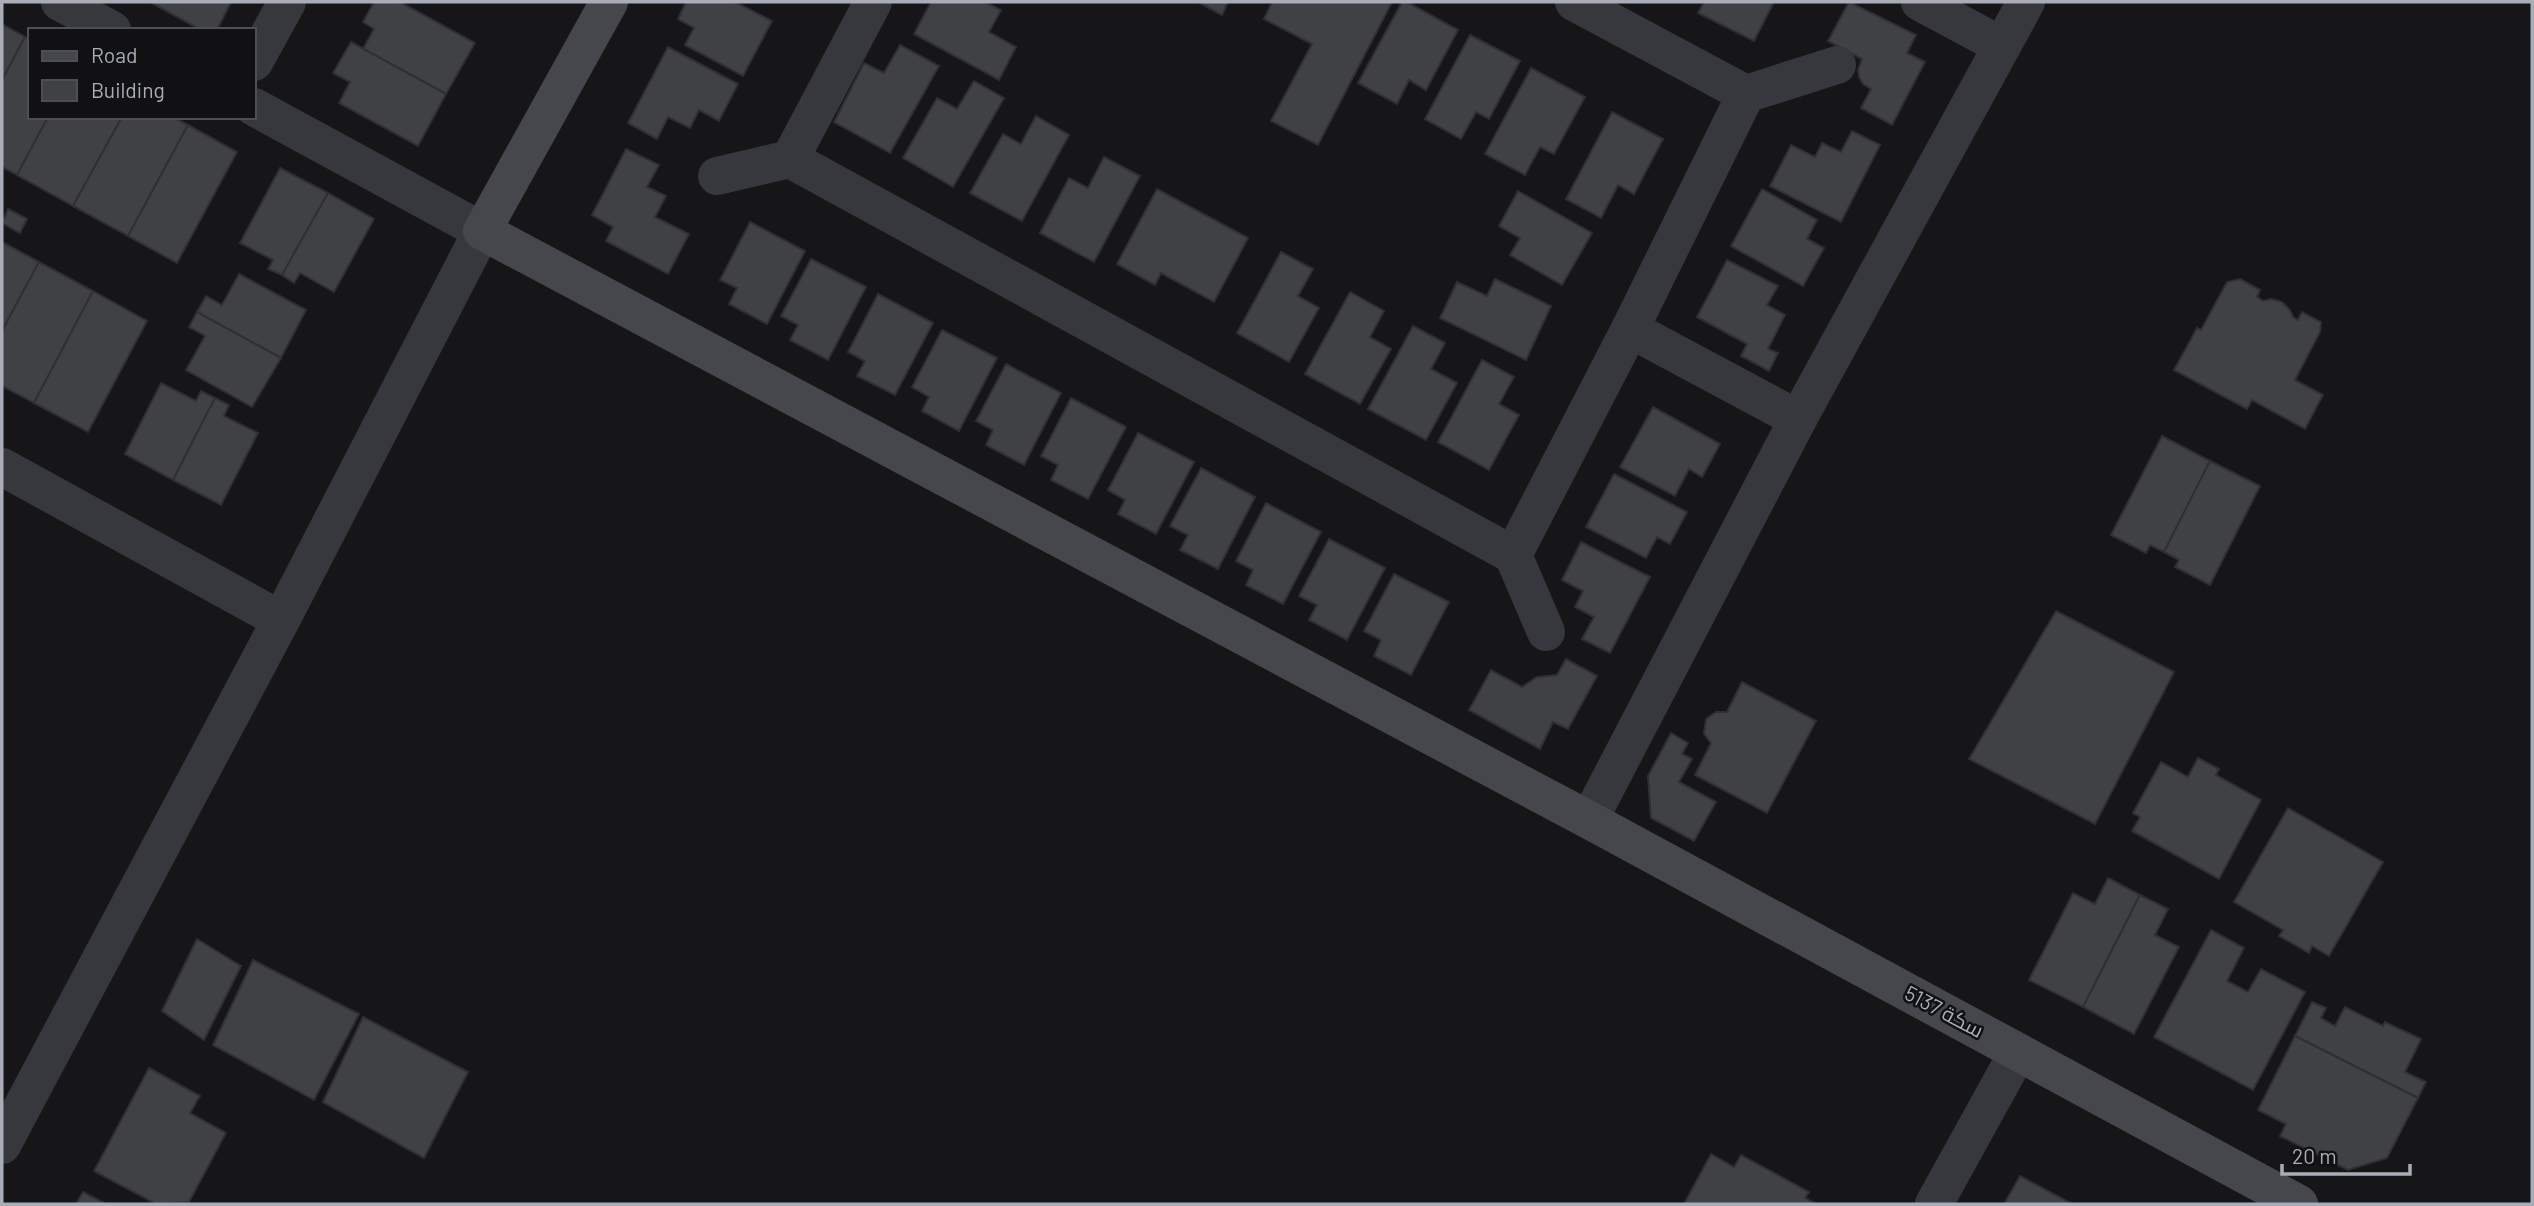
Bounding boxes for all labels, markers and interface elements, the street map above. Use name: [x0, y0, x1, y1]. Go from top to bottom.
legend: [28, 28, 256, 119]
text: Road: [91, 42, 137, 67]
text: Building: [91, 77, 165, 102]
street label: سكة 5137: [1901, 979, 1988, 1042]
scale bar: [2282, 1132, 2410, 1176]
text: 20 m: [2292, 1143, 2337, 1168]

